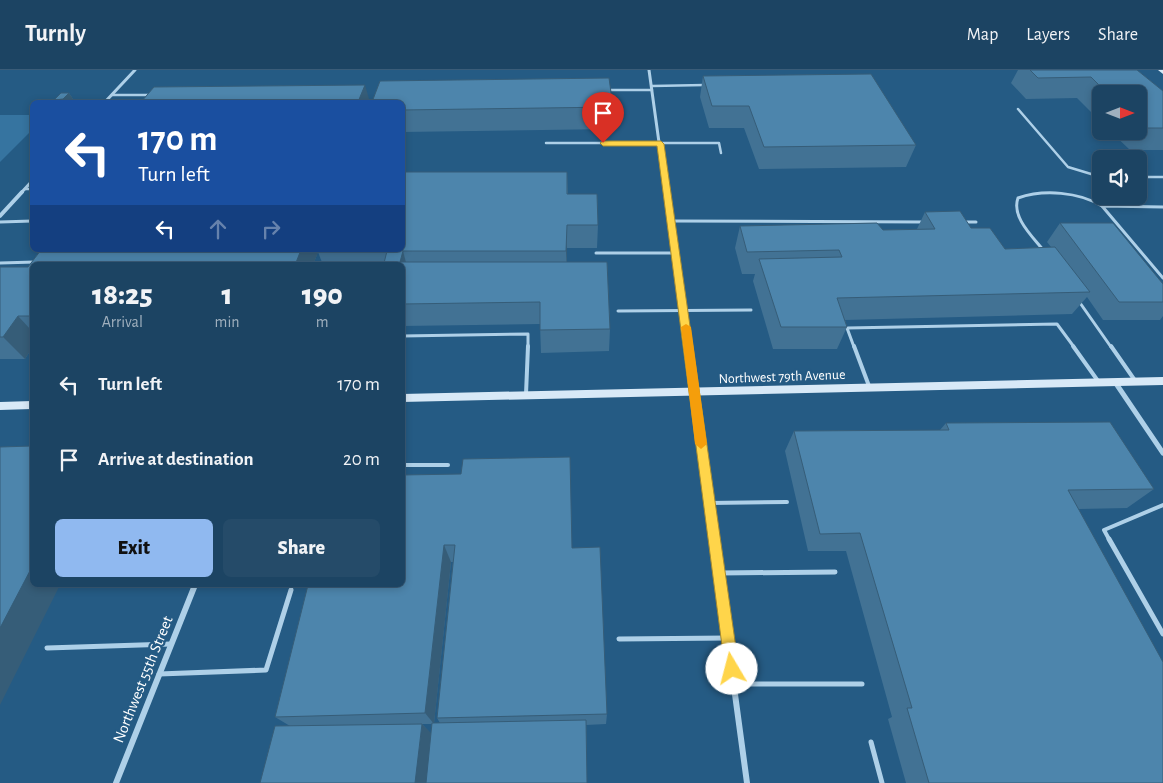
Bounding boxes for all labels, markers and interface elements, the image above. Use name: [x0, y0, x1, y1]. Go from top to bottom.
text: Turnly: [25, 22, 86, 46]
text: Map: [967, 26, 998, 44]
text: Layers: [1026, 26, 1070, 44]
text: Share: [1098, 26, 1138, 44]
north arrow: [1092, 85, 1148, 140]
map controls: [1092, 85, 1147, 205]
pin: [582, 92, 624, 143]
icon: arrive: [589, 99, 617, 127]
icon: left: [55, 120, 120, 185]
text: 170 m: [138, 122, 218, 157]
button: sound: [1092, 150, 1147, 205]
text: Turn left: [138, 163, 210, 185]
icon: left: [151, 215, 179, 243]
icon: ahead: [204, 215, 232, 243]
icon: right: [257, 215, 285, 243]
text: 18:25: [92, 280, 153, 310]
text: 1: [222, 280, 233, 310]
text: 190: [302, 280, 343, 310]
text: Arrival: [102, 314, 143, 330]
text: min: [215, 314, 240, 330]
text: m: [316, 314, 329, 330]
street label: Northwest 79th Avenue: [718, 368, 846, 386]
icon: left: [55, 371, 83, 399]
text: Turn left: [98, 375, 162, 394]
text: 170 m: [337, 375, 380, 394]
icon: arrive: [55, 446, 83, 474]
text: Arrive at destination: [98, 450, 254, 469]
text: 20 m: [343, 450, 380, 469]
button: Exit: [55, 519, 213, 577]
button: Share: [223, 519, 380, 577]
street label: Northwest 55th Street: [110, 614, 176, 745]
position arrow: [705, 642, 757, 694]

